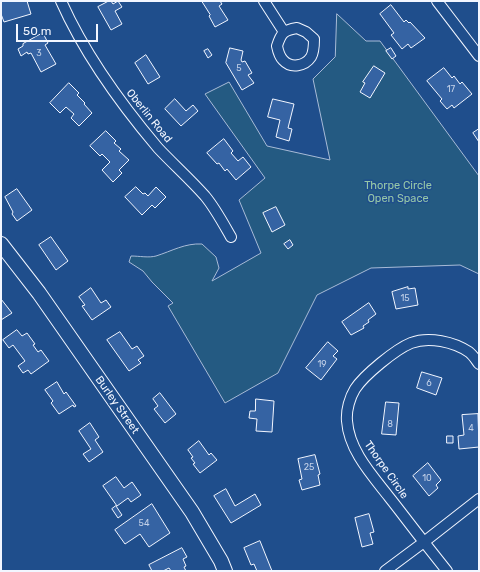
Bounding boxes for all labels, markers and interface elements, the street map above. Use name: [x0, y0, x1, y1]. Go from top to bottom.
scale bar: [18, 16, 100, 42]
text: 50 m: [23, 24, 51, 38]
house number: 3: [36, 48, 42, 58]
house number: 5: [236, 63, 242, 73]
house number: 17: [447, 84, 455, 94]
street label: Oberlin Road: [123, 87, 175, 145]
park label: Thorpe Circle Open Space: [364, 179, 432, 205]
house number: 15: [400, 293, 410, 303]
house number: 19: [317, 359, 327, 369]
street label: Burley Street: [92, 374, 142, 436]
house number: 6: [426, 378, 432, 388]
house number: 8: [387, 419, 393, 429]
house number: 4: [468, 423, 474, 433]
street label: Thorpe Circle: [361, 438, 411, 502]
house number: 25: [304, 462, 314, 472]
house number: 10: [422, 473, 432, 483]
house number: 54: [139, 518, 149, 528]

